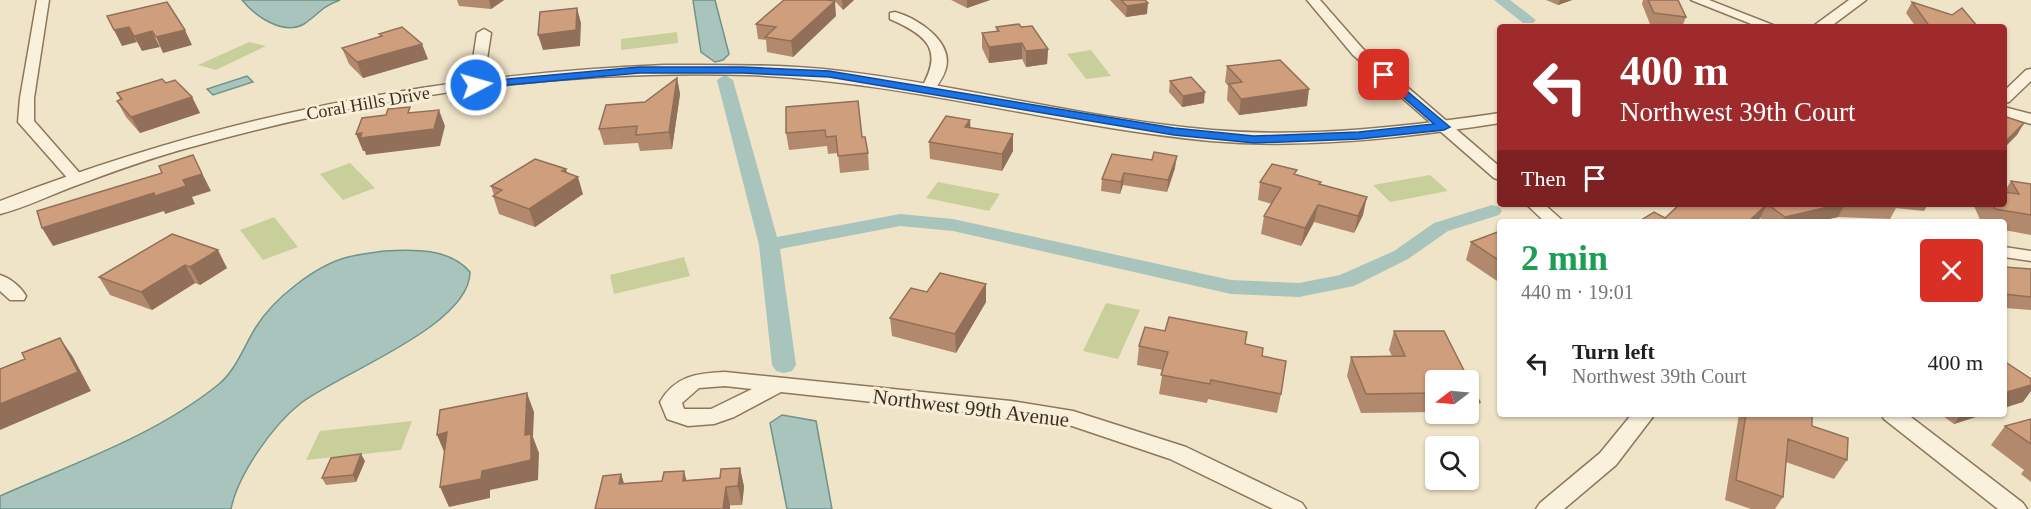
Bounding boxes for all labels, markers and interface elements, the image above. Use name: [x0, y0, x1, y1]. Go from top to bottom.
icon: left: [1521, 48, 1599, 126]
text: 400 m: [1620, 48, 1729, 94]
pin: [1358, 49, 1409, 100]
position arrow: [444, 53, 508, 117]
icon: arrive: [1367, 58, 1400, 91]
street label: Coral Hills Drive: [305, 82, 431, 124]
text: Northwest 39th Court: [1620, 97, 1856, 127]
icon: arrive: [1578, 162, 1611, 195]
text: Then: [1521, 166, 1566, 191]
text: 2 min: [1521, 238, 1608, 278]
button: close: [1920, 239, 1983, 302]
text: 440 m · 19:01: [1521, 281, 1634, 303]
text: Turn left: [1572, 339, 1655, 364]
icon: left: [1521, 347, 1554, 380]
text: 400 m: [1927, 350, 1983, 375]
text: Northwest 39th Court: [1572, 365, 1746, 387]
north arrow: [1425, 370, 1479, 424]
map controls: [1425, 370, 1479, 490]
street label: Northwest 99th Avenue: [871, 384, 1071, 432]
button: search: [1425, 436, 1479, 490]

